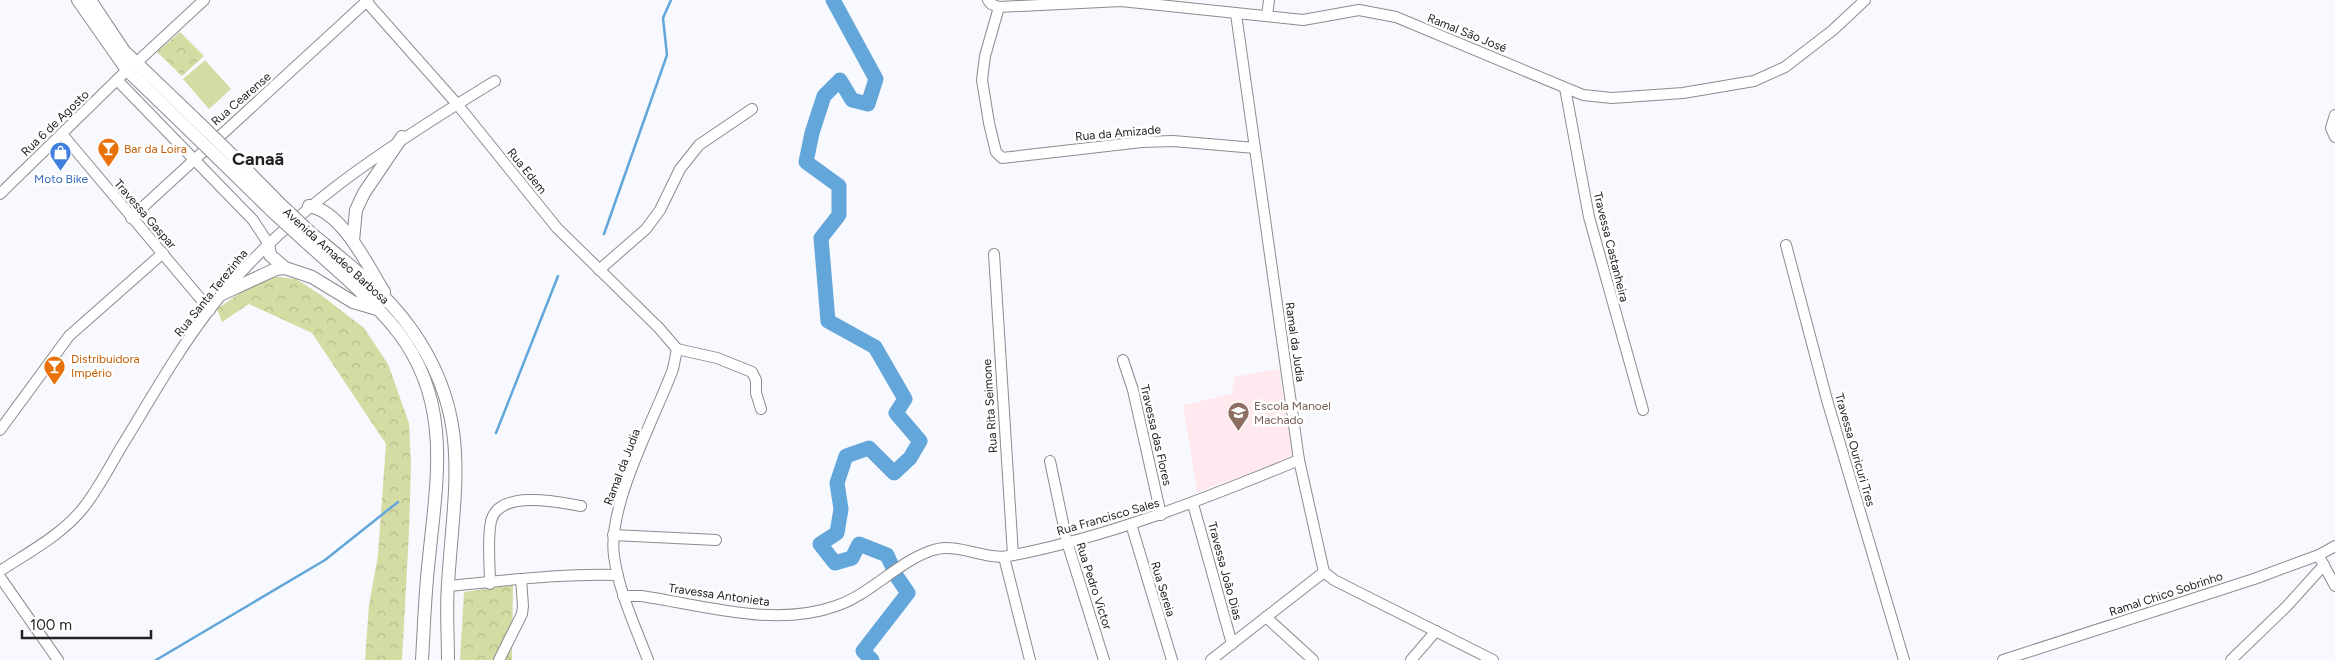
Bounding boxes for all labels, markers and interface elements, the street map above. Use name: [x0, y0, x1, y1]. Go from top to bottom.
street label: Ramal São José: [1425, 11, 1509, 55]
street label: Rua Cearense: [208, 69, 274, 129]
street label: Rua 6 de Agosto: [18, 87, 92, 159]
street label: Rua da Amizade: [1074, 122, 1162, 144]
bar icon: Bar da Loira: [96, 137, 120, 168]
shop icon: Moto Bike: [49, 140, 73, 171]
place label: Bar da Loira: [124, 142, 187, 156]
street label: Rua Edem: [505, 146, 549, 196]
district label: Canaã: [232, 148, 284, 170]
place label: Moto Bike: [34, 172, 88, 186]
street label: Travessa Gaspar: [111, 177, 179, 251]
street label: Travessa Castanheira: [1591, 190, 1631, 304]
street label: Avenida Amadeo Barbosa: [280, 205, 392, 307]
street label: Rua Santa Terezinha: [171, 247, 251, 339]
street label: Ramal da Judia: [1282, 301, 1308, 383]
place label: Distribuidora Império: [71, 352, 140, 380]
bar icon: Distribuidora Império: [43, 354, 67, 385]
street label: Rua Rita Seimone: [980, 358, 1000, 454]
street label: Travessa das Flores: [1138, 383, 1175, 487]
street label: Travessa Ouricuri Tres: [1832, 392, 1878, 509]
place label: Escola Manoel Machado: [1254, 399, 1331, 427]
school or university icon: Escola Manoel Machado: [1226, 401, 1250, 432]
street label: Ramal da Judia: [601, 427, 643, 507]
street label: Rua Francisco Sales: [1055, 496, 1161, 538]
street label: Travessa João Dias: [1205, 520, 1245, 622]
street label: Rua Pedro Victor: [1073, 541, 1115, 631]
street label: Rua Sereia: [1148, 560, 1178, 618]
street label: Ramal Chico Sobrinho: [2107, 569, 2225, 619]
street label: Travessa Antonieta: [668, 581, 770, 609]
scale bar: [22, 608, 151, 640]
text: 100 m: [30, 616, 72, 634]

